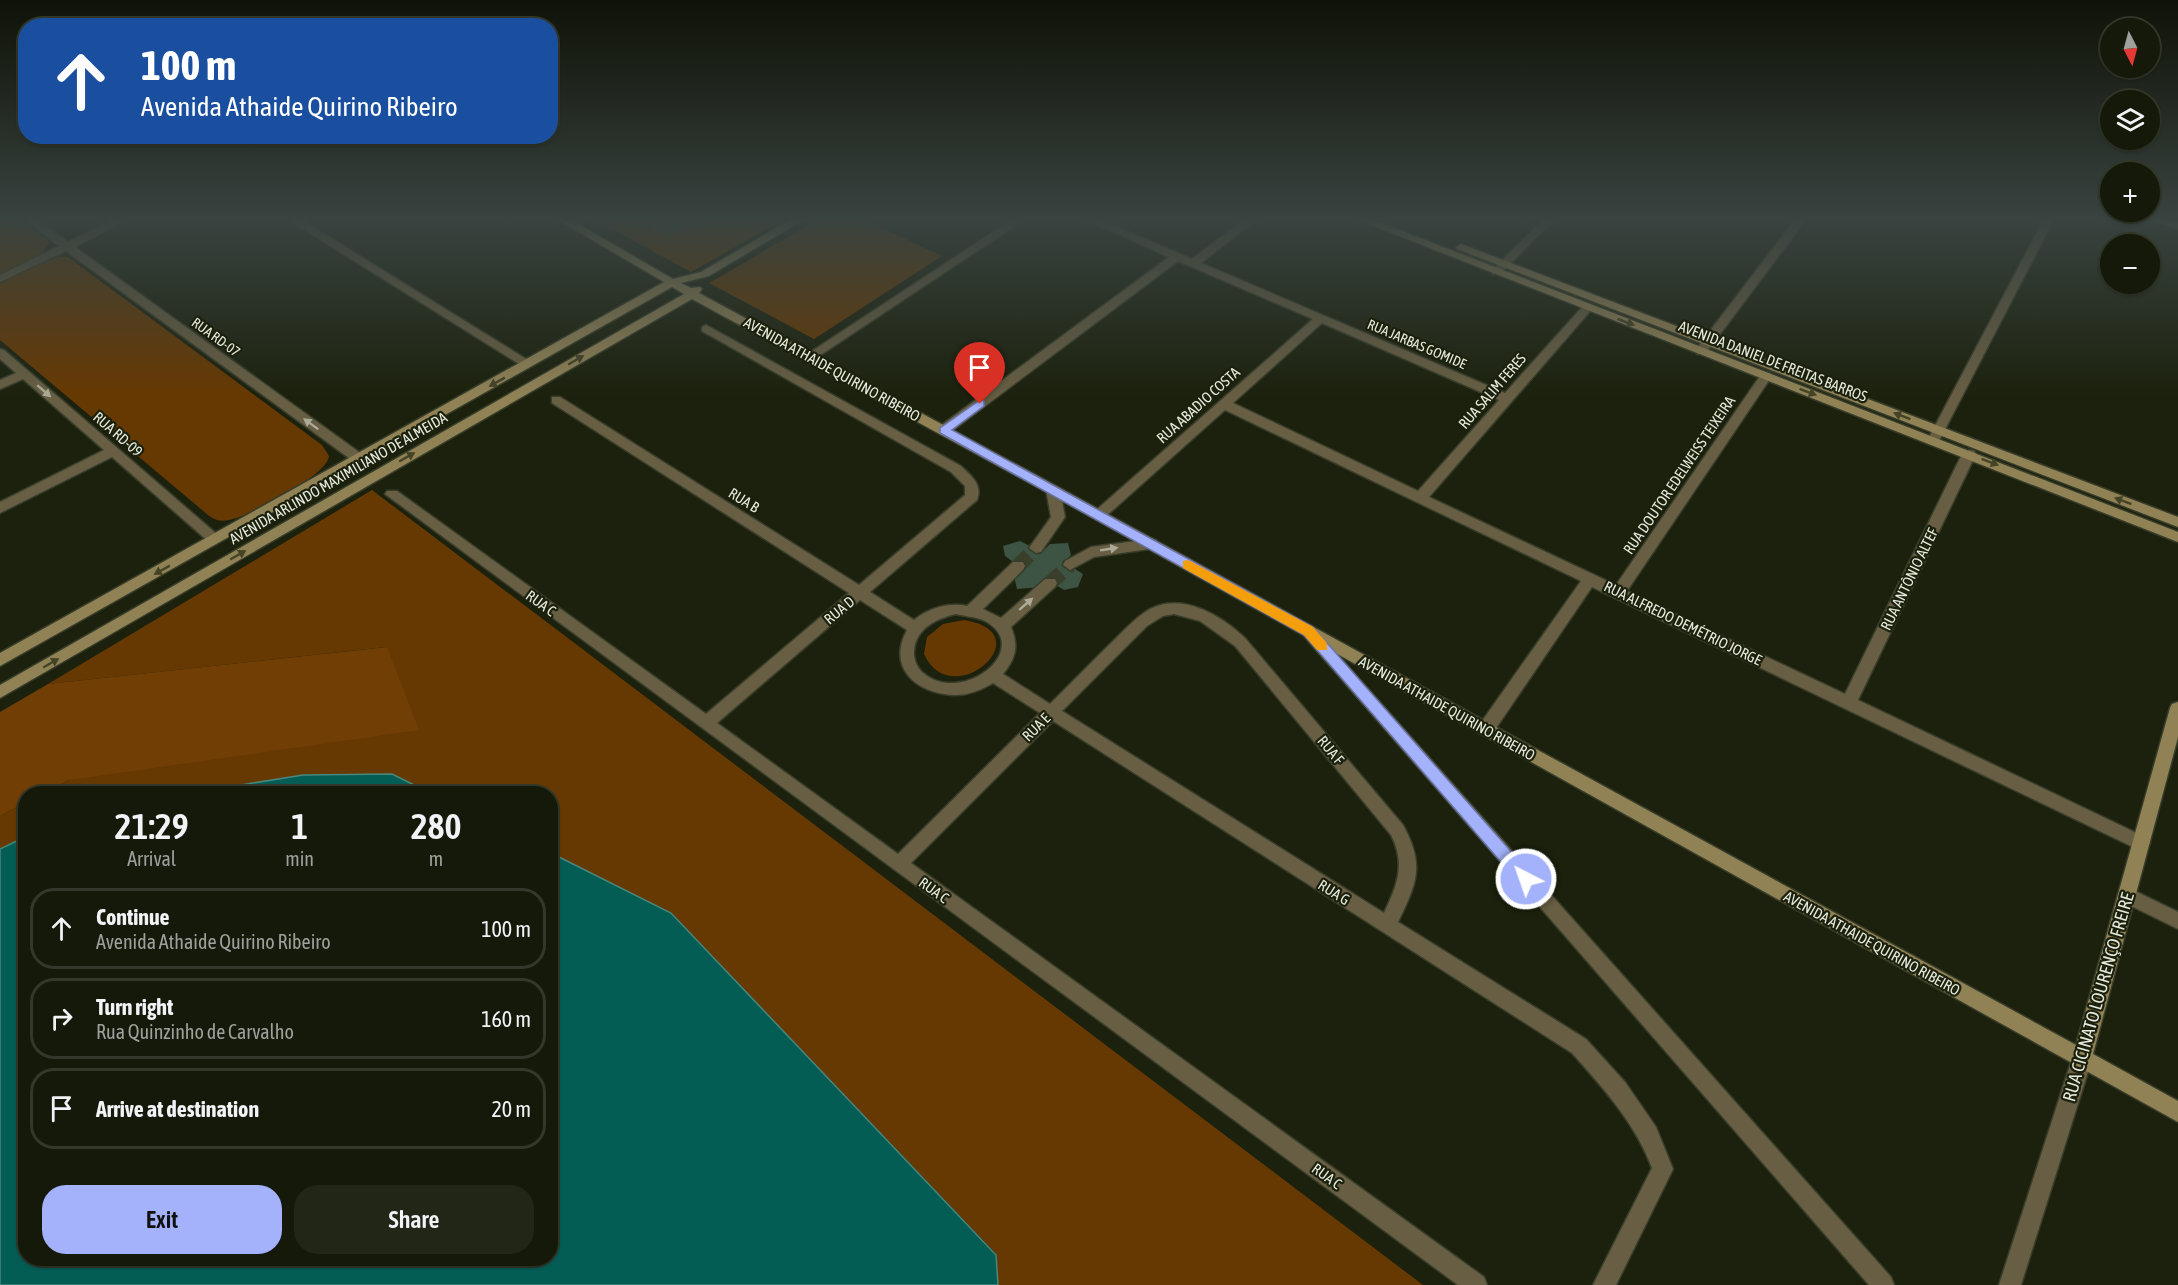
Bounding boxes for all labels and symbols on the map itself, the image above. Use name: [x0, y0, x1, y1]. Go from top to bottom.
north arrow: [2100, 18, 2160, 78]
street label: AVENIDA ATHAIDE QUIRINO RIBEIRO: [741, 313, 923, 425]
street label: RUA RD-07: [189, 314, 243, 360]
street label: RUA JARBAS GOMIDE: [1365, 316, 1469, 372]
one-way arrow: [1617, 317, 1635, 327]
street label: AVENIDA DANIEL DE FREITAS BARROS: [1676, 317, 1870, 405]
pin: [954, 342, 1005, 404]
street label: RUA SALIM FERES: [1455, 350, 1529, 432]
one-way arrow: [568, 355, 585, 365]
street label: RUA ABADIO COSTA: [1153, 363, 1243, 447]
one-way arrow: [488, 377, 505, 387]
one-way arrow: [36, 384, 51, 397]
one-way arrow: [1799, 388, 1817, 397]
street label: RUA DOUTOR EDELWEISS TEIXEIRA: [1620, 392, 1739, 557]
street label: RUA RD-09: [90, 408, 146, 460]
street label: AVENIDA ARLINDO MAXIMILIANO DE ALMEIDA: [226, 408, 450, 547]
one-way arrow: [1893, 411, 1911, 420]
one-way arrow: [303, 418, 319, 430]
one-way arrow: [399, 452, 416, 462]
one-way arrow: [1981, 458, 1999, 468]
street label: RUA B: [726, 484, 762, 516]
one-way arrow: [2114, 495, 2132, 505]
street label: RUA ANTÔNIO ALTEF: [1877, 525, 1941, 633]
one-way arrow: [1099, 544, 1118, 553]
one-way arrow: [230, 549, 246, 560]
one-way arrow: [153, 565, 170, 575]
street label: RUA ALFREDO DEMÉTRIO JORGE: [1601, 577, 1765, 669]
street label: RUA C: [523, 587, 559, 620]
street label: RUA D: [820, 593, 858, 627]
one-way arrow: [1018, 597, 1034, 610]
street label: AVENIDA ATHAIDE QUIRINO RIBEIRO: [1356, 652, 1538, 764]
one-way arrow: [43, 657, 59, 668]
street label: RUA E: [1019, 709, 1054, 744]
street label: RUA F: [1314, 732, 1348, 768]
position arrow: [1494, 847, 1558, 911]
street label: RUA C: [916, 874, 952, 907]
street label: RUA G: [1315, 876, 1353, 908]
street label: AVENIDA ATHAIDE QUIRINO RIBEIRO: [1781, 887, 1963, 999]
street label: RUA CICINATO LOURENÇO FREIRE: [2058, 890, 2138, 1104]
street label: RUA C: [1309, 1160, 1345, 1193]

